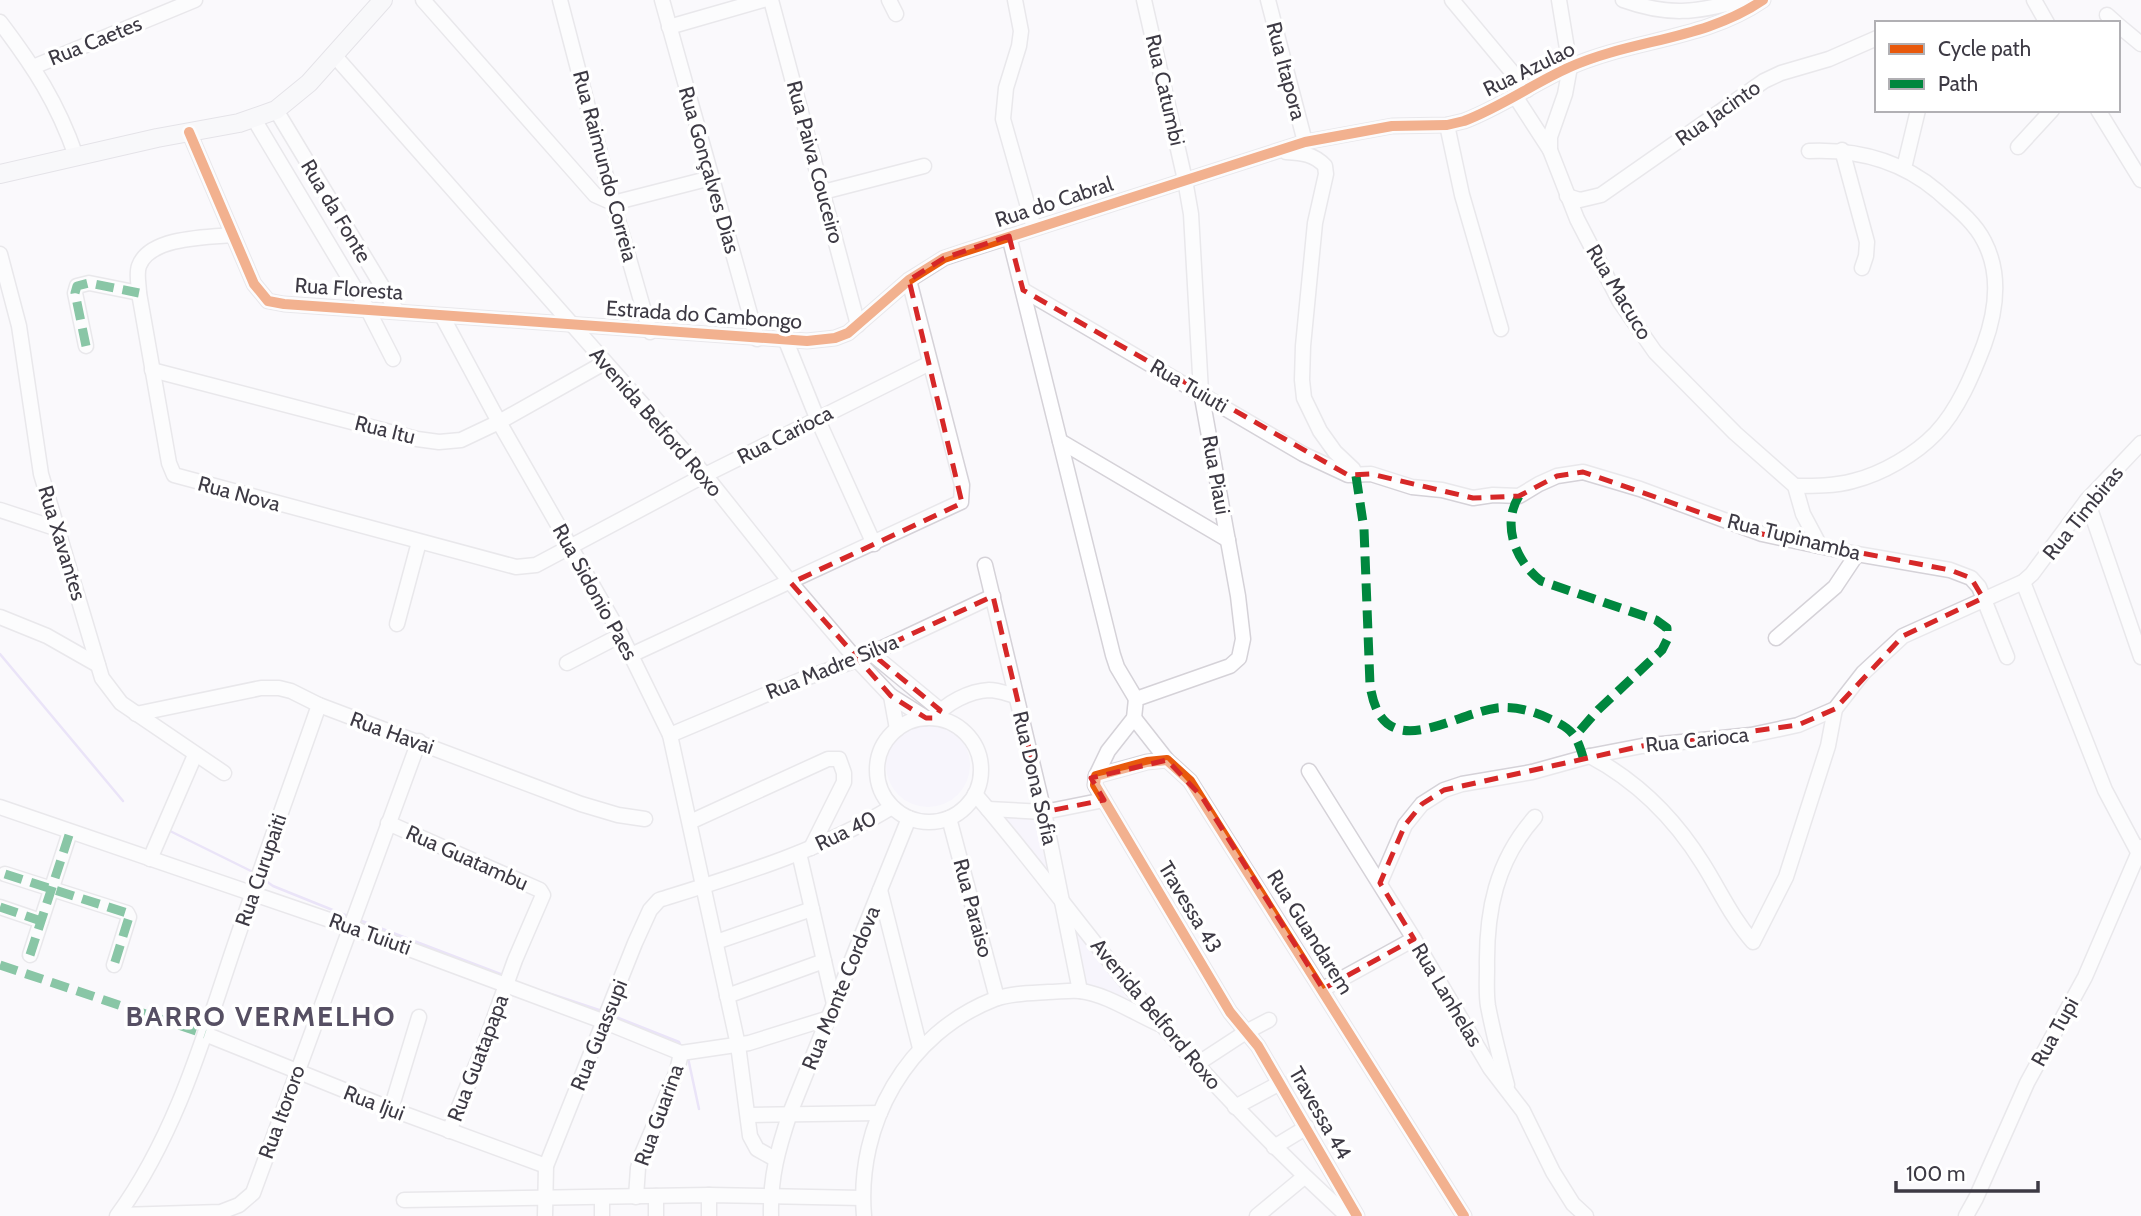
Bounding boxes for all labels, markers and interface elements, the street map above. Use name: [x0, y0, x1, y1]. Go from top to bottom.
street label: Rua Caetes: [44, 10, 145, 71]
street label: Rua Itapora: [1261, 19, 1312, 123]
legend: [1875, 21, 2120, 112]
street label: Rua Catumbi: [1141, 32, 1190, 148]
street label: Rua Azulao: [1479, 36, 1579, 101]
text: Cycle path: [1938, 36, 2031, 61]
street label: Rua Raimundo Correia: [568, 68, 643, 264]
text: Path: [1938, 71, 1978, 96]
street label: Rua Jacinto: [1671, 74, 1765, 151]
street label: Rua Paiva Couceiro: [782, 78, 849, 246]
street label: Rua Gonçalves Dias: [674, 83, 745, 257]
street label: Rua da Fonte: [296, 155, 377, 267]
street label: Rua do Cabral: [992, 171, 1116, 232]
street label: Rua Macuco: [1581, 240, 1658, 344]
street label: Rua Floresta: [294, 272, 404, 305]
street label: Estrada do Cambongo: [605, 295, 803, 334]
street label: Avenida Belford Roxo: [585, 342, 728, 501]
street label: Rua Tuiuti: [1146, 353, 1233, 418]
street label: Rua Carioca: [733, 400, 837, 469]
street label: Rua Itu: [352, 410, 418, 449]
street label: Rua Piaui: [1197, 433, 1236, 517]
street label: Rua Timbiras: [2037, 460, 2128, 565]
street label: Rua Nova: [195, 471, 283, 517]
street label: Rua Xavantes: [33, 482, 92, 604]
street label: Rua Tupinamba: [1725, 508, 1863, 565]
street label: Rua Sidonio Paes: [548, 519, 643, 664]
street label: Rua Madre Silva: [762, 629, 902, 704]
street label: Rua Havai: [347, 706, 437, 759]
street label: Rua Dona Sofia: [1008, 708, 1063, 847]
street label: Rua Carioca: [1644, 722, 1750, 757]
street label: Rua 40: [811, 805, 880, 856]
street label: Rua Curupaiti: [230, 810, 291, 929]
street label: Rua Guatambu: [402, 819, 532, 896]
street label: Rua Paraiso: [948, 856, 999, 960]
street label: Travessa 43: [1153, 857, 1227, 957]
street label: Rua Guandarem: [1262, 865, 1359, 999]
street label: Rua Monte Cordova: [796, 902, 885, 1073]
street label: Rua Tuiuti: [326, 907, 415, 960]
street label: Avenida Belford Roxo: [1086, 933, 1227, 1094]
street label: Rua Lanhelas: [1407, 938, 1488, 1051]
street label: Rua Guassupi: [565, 976, 632, 1094]
street label: Rua Guatapapa: [442, 991, 513, 1125]
street label: Rua Tupi: [2026, 993, 2084, 1071]
district label: BARRO VERMELHO: [125, 999, 397, 1033]
street label: Rua Guarina: [629, 1061, 688, 1169]
street label: Rua Itororo: [253, 1062, 310, 1162]
street label: Travessa 44: [1284, 1062, 1357, 1164]
street label: Rua Ijui: [340, 1080, 408, 1126]
scale bar: [1896, 1150, 2038, 1194]
text: 100 m: [1906, 1161, 1965, 1186]

